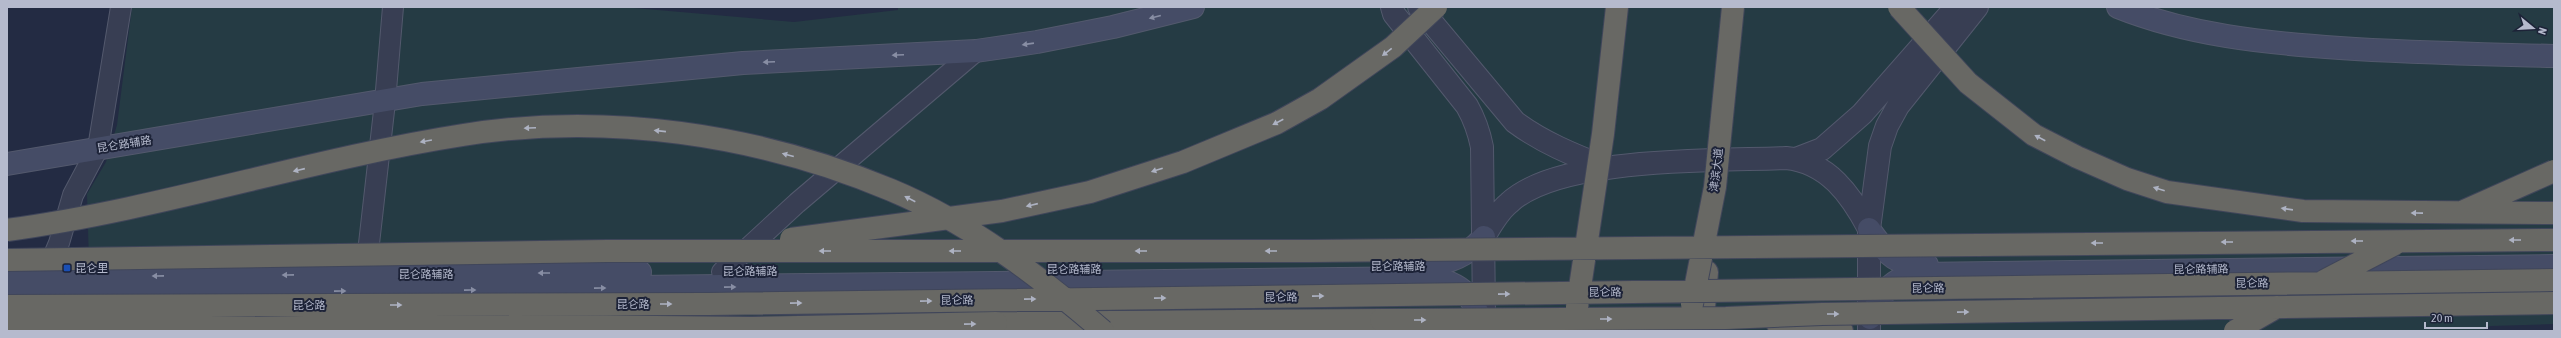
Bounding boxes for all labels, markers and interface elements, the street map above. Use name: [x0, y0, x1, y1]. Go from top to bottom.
north arrow: [2513, 8, 2553, 48]
one-way arrow: [1149, 14, 1161, 20]
text: N: [2536, 26, 2549, 36]
one-way arrow: [1022, 41, 1034, 47]
one-way arrow: [1381, 48, 1392, 56]
one-way arrow: [892, 52, 904, 59]
one-way arrow: [762, 59, 775, 65]
one-way arrow: [1272, 119, 1284, 126]
one-way arrow: [524, 124, 536, 131]
one-way arrow: [654, 127, 666, 134]
street label: 昆仑路辅路: [96, 134, 152, 154]
one-way arrow: [2034, 135, 2046, 141]
one-way arrow: [420, 139, 432, 145]
street label: 津滨大道: [1707, 147, 1725, 193]
one-way arrow: [781, 152, 793, 158]
one-way arrow: [293, 167, 305, 173]
one-way arrow: [1151, 167, 1163, 173]
one-way arrow: [2152, 186, 2164, 192]
one-way arrow: [904, 196, 916, 202]
one-way arrow: [1026, 202, 1038, 208]
one-way arrow: [2281, 206, 2293, 212]
one-way arrow: [2410, 210, 2423, 216]
one-way arrow: [2508, 237, 2521, 243]
one-way arrow: [2350, 238, 2363, 244]
one-way arrow: [2220, 239, 2233, 245]
one-way arrow: [2090, 240, 2103, 246]
one-way arrow: [818, 248, 831, 254]
one-way arrow: [948, 248, 961, 254]
one-way arrow: [1134, 248, 1147, 254]
one-way arrow: [1264, 248, 1277, 254]
street label: 昆仑路辅路: [1371, 260, 1426, 272]
place label: 昆仑里: [75, 262, 108, 274]
marker: 昆仑里: [62, 263, 72, 273]
street label: 昆仑路辅路: [1047, 263, 1102, 275]
street label: 昆仑路辅路: [2173, 263, 2229, 275]
street label: 昆仑路辅路: [723, 265, 778, 277]
street label: 昆仑路辅路: [399, 268, 454, 280]
one-way arrow: [537, 270, 550, 276]
one-way arrow: [281, 272, 294, 278]
one-way arrow: [152, 273, 164, 280]
street label: 昆仑路: [2235, 277, 2269, 289]
street label: 昆仑路: [1911, 282, 1945, 294]
one-way arrow: [724, 284, 737, 290]
one-way arrow: [594, 285, 607, 291]
street label: 昆仑路: [1588, 286, 1622, 298]
one-way arrow: [464, 287, 477, 293]
one-way arrow: [334, 288, 347, 294]
street label: 昆仑路: [1264, 291, 1298, 303]
one-way arrow: [1498, 291, 1511, 297]
one-way arrow: [1312, 293, 1325, 299]
street label: 昆仑路: [940, 294, 974, 306]
one-way arrow: [1154, 295, 1167, 301]
one-way arrow: [1024, 296, 1037, 302]
one-way arrow: [920, 297, 932, 304]
street label: 昆仑路: [617, 298, 650, 310]
street label: 昆仑路: [293, 299, 326, 311]
one-way arrow: [790, 300, 803, 306]
one-way arrow: [660, 301, 673, 307]
one-way arrow: [390, 302, 403, 308]
scale bar: [2425, 304, 2487, 330]
one-way arrow: [1957, 309, 1970, 315]
one-way arrow: [1827, 311, 1840, 317]
text: 20 m: [2431, 311, 2453, 325]
one-way arrow: [1600, 316, 1613, 322]
one-way arrow: [1414, 317, 1427, 323]
one-way arrow: [964, 320, 976, 327]

